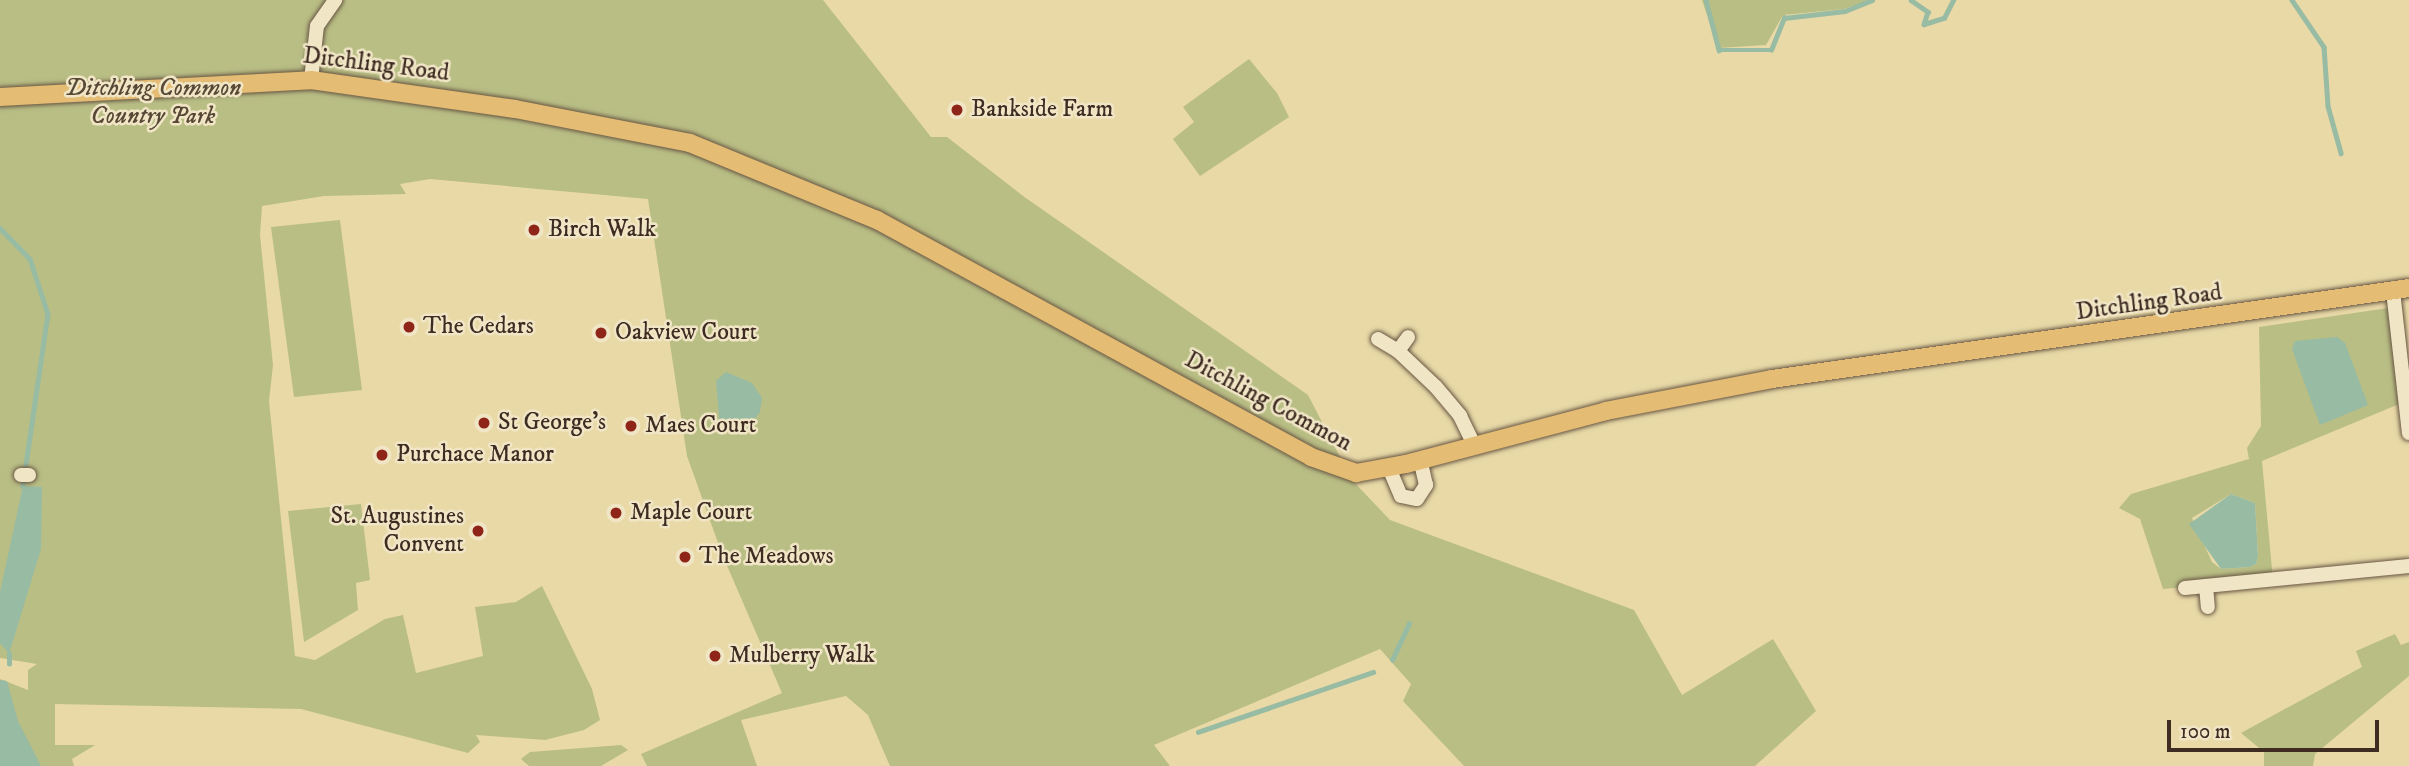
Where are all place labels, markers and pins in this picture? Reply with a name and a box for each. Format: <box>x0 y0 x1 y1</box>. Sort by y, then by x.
place label: Bankside Farm <box>971 96 1113 124</box>
marker: Bankside Farm <box>949 102 965 118</box>
place label: Birch Walk <box>548 216 656 244</box>
marker: Birch Walk <box>526 222 542 238</box>
place label: The Cedars <box>423 313 534 341</box>
marker: The Cedars <box>401 319 417 335</box>
place label: Oakview Court <box>615 319 757 347</box>
marker: Oakview Court <box>593 325 609 341</box>
place label: St George's <box>498 409 606 437</box>
place label: Maes Court <box>645 412 756 440</box>
marker: St George's <box>476 415 492 431</box>
marker: Maes Court <box>623 418 639 434</box>
place label: Purchace Manor <box>396 441 554 469</box>
marker: Purchace Manor <box>374 447 390 463</box>
place label: Maple Court <box>630 499 752 527</box>
place label: St. Augustines Convent <box>330 503 464 559</box>
marker: Maple Court <box>608 505 624 521</box>
marker: St. Augustines Convent <box>470 523 486 539</box>
place label: The Meadows <box>699 543 833 571</box>
marker: The Meadows <box>677 549 693 565</box>
place label: Mulberry Walk <box>729 642 875 670</box>
marker: Mulberry Walk <box>707 648 723 664</box>

